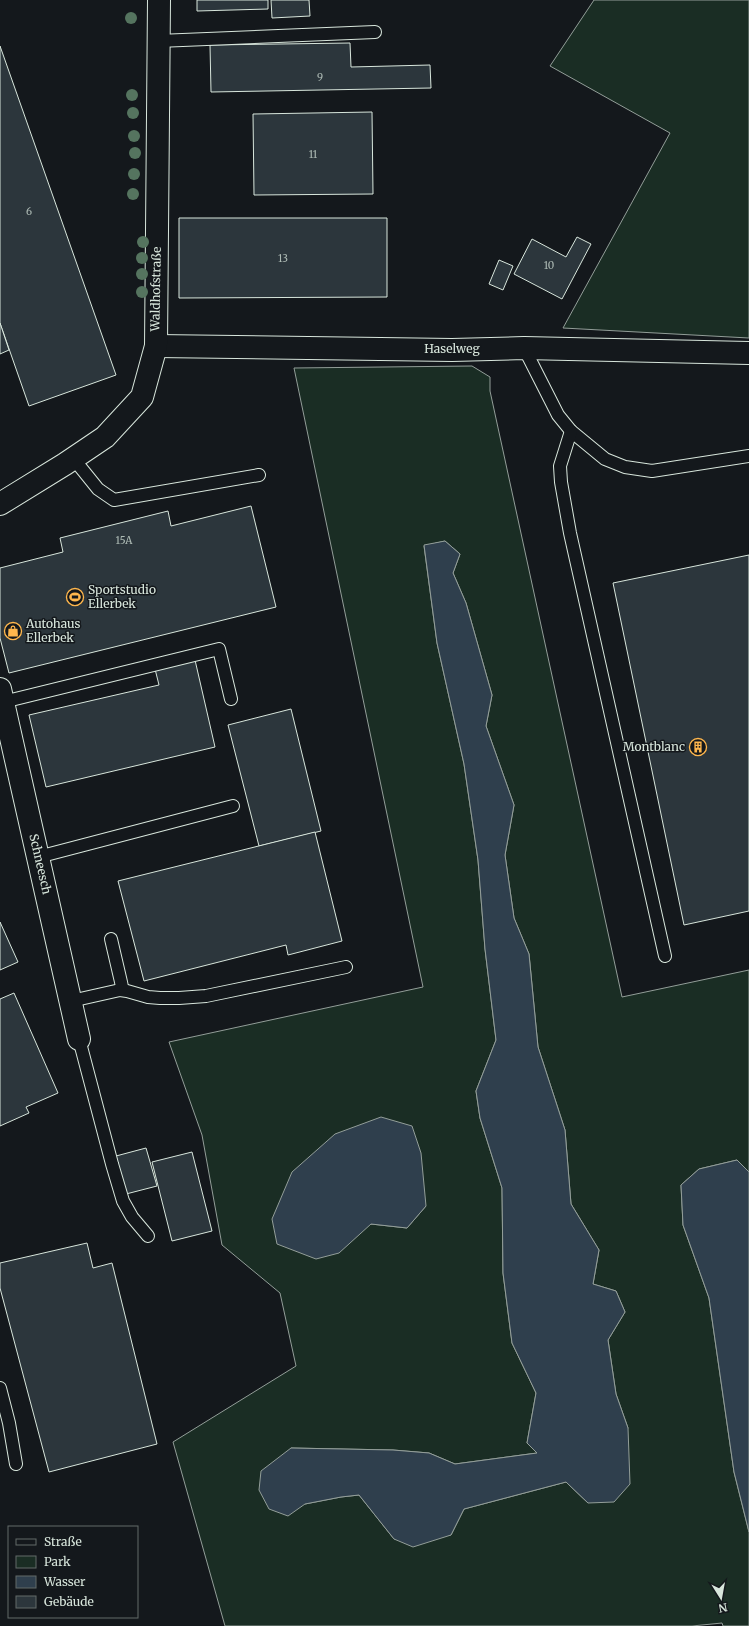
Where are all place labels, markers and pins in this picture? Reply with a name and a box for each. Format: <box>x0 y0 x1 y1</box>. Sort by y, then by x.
place label: Sportstudio Ellerbek <box>88 582 156 611</box>
sports icon: Sportstudio Ellerbek <box>65 587 85 607</box>
place label: Autohaus Ellerbek <box>25 616 81 645</box>
shop icon: Autohaus Ellerbek <box>3 621 23 641</box>
building icon: Montblanc <box>688 737 708 757</box>
place label: Montblanc <box>623 739 685 754</box>

